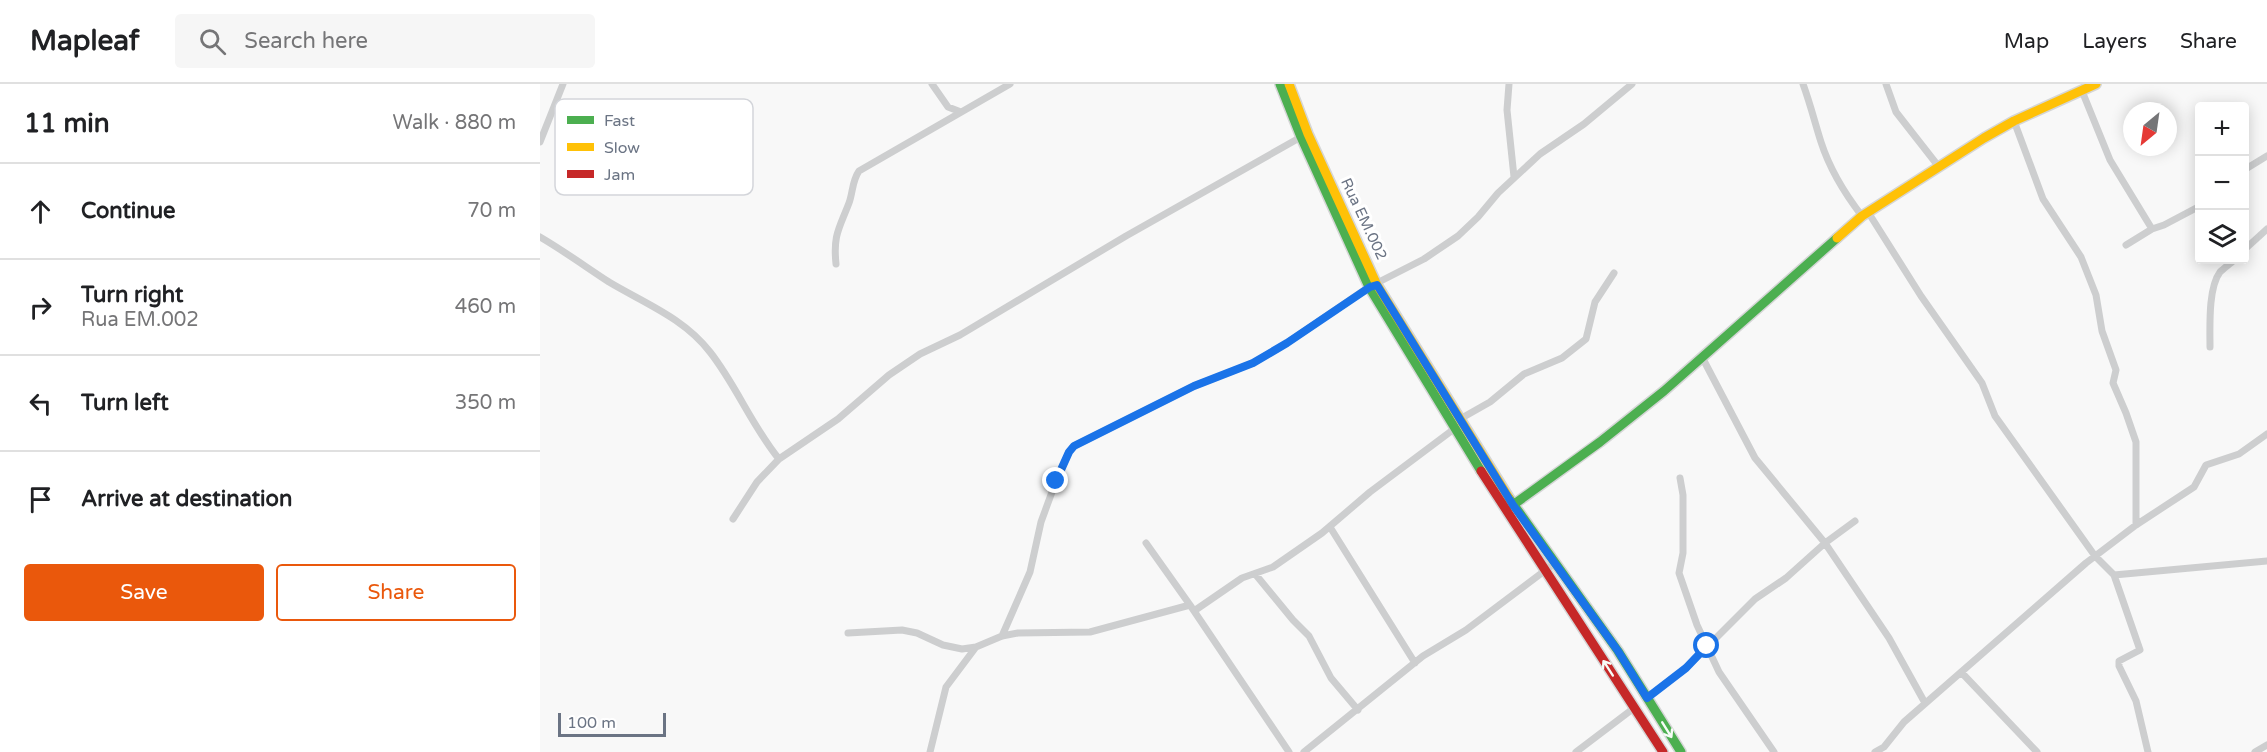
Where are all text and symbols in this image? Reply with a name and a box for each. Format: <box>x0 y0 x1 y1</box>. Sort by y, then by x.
search box <box>175 14 595 68</box>
text: Mapleaf <box>30 24 139 58</box>
icon: search <box>196 25 229 58</box>
text: Search here <box>244 28 368 54</box>
text: Map <box>2004 29 2049 54</box>
text: Layers <box>2082 29 2147 54</box>
text: Share <box>2180 29 2237 54</box>
legend <box>555 99 753 195</box>
north arrow <box>2123 102 2177 156</box>
map controls <box>2195 102 2249 264</box>
button: + <box>2195 102 2249 156</box>
text: 11 min <box>24 108 110 139</box>
text: Walk · 880 m <box>393 111 516 135</box>
text: Fast <box>604 111 635 131</box>
text: Slow <box>604 138 640 158</box>
button: − <box>2195 156 2249 210</box>
text: Jam <box>604 165 635 185</box>
street label: Rua EM.002 <box>1337 175 1391 263</box>
icon: ahead <box>24 195 57 228</box>
text: Continue <box>81 198 176 224</box>
text: 70 m <box>467 199 516 223</box>
button: layers <box>2195 210 2249 264</box>
text: Turn right <box>81 282 183 308</box>
icon: right <box>24 291 57 324</box>
text: 460 m <box>455 295 516 319</box>
text: Rua EM.002 <box>81 308 199 332</box>
icon: left <box>24 387 57 420</box>
text: Turn left <box>81 390 169 416</box>
text: 350 m <box>455 391 516 415</box>
route end <box>1042 467 1068 493</box>
icon: arrive <box>24 483 57 516</box>
text: Arrive at destination <box>81 486 292 512</box>
button: Save <box>24 564 264 621</box>
button: Share <box>276 564 516 621</box>
route start <box>1693 632 1719 658</box>
one-way arrow <box>1602 660 1614 677</box>
scale bar <box>558 710 666 738</box>
text: 100 m <box>567 713 616 733</box>
one-way arrow <box>1662 721 1674 738</box>

